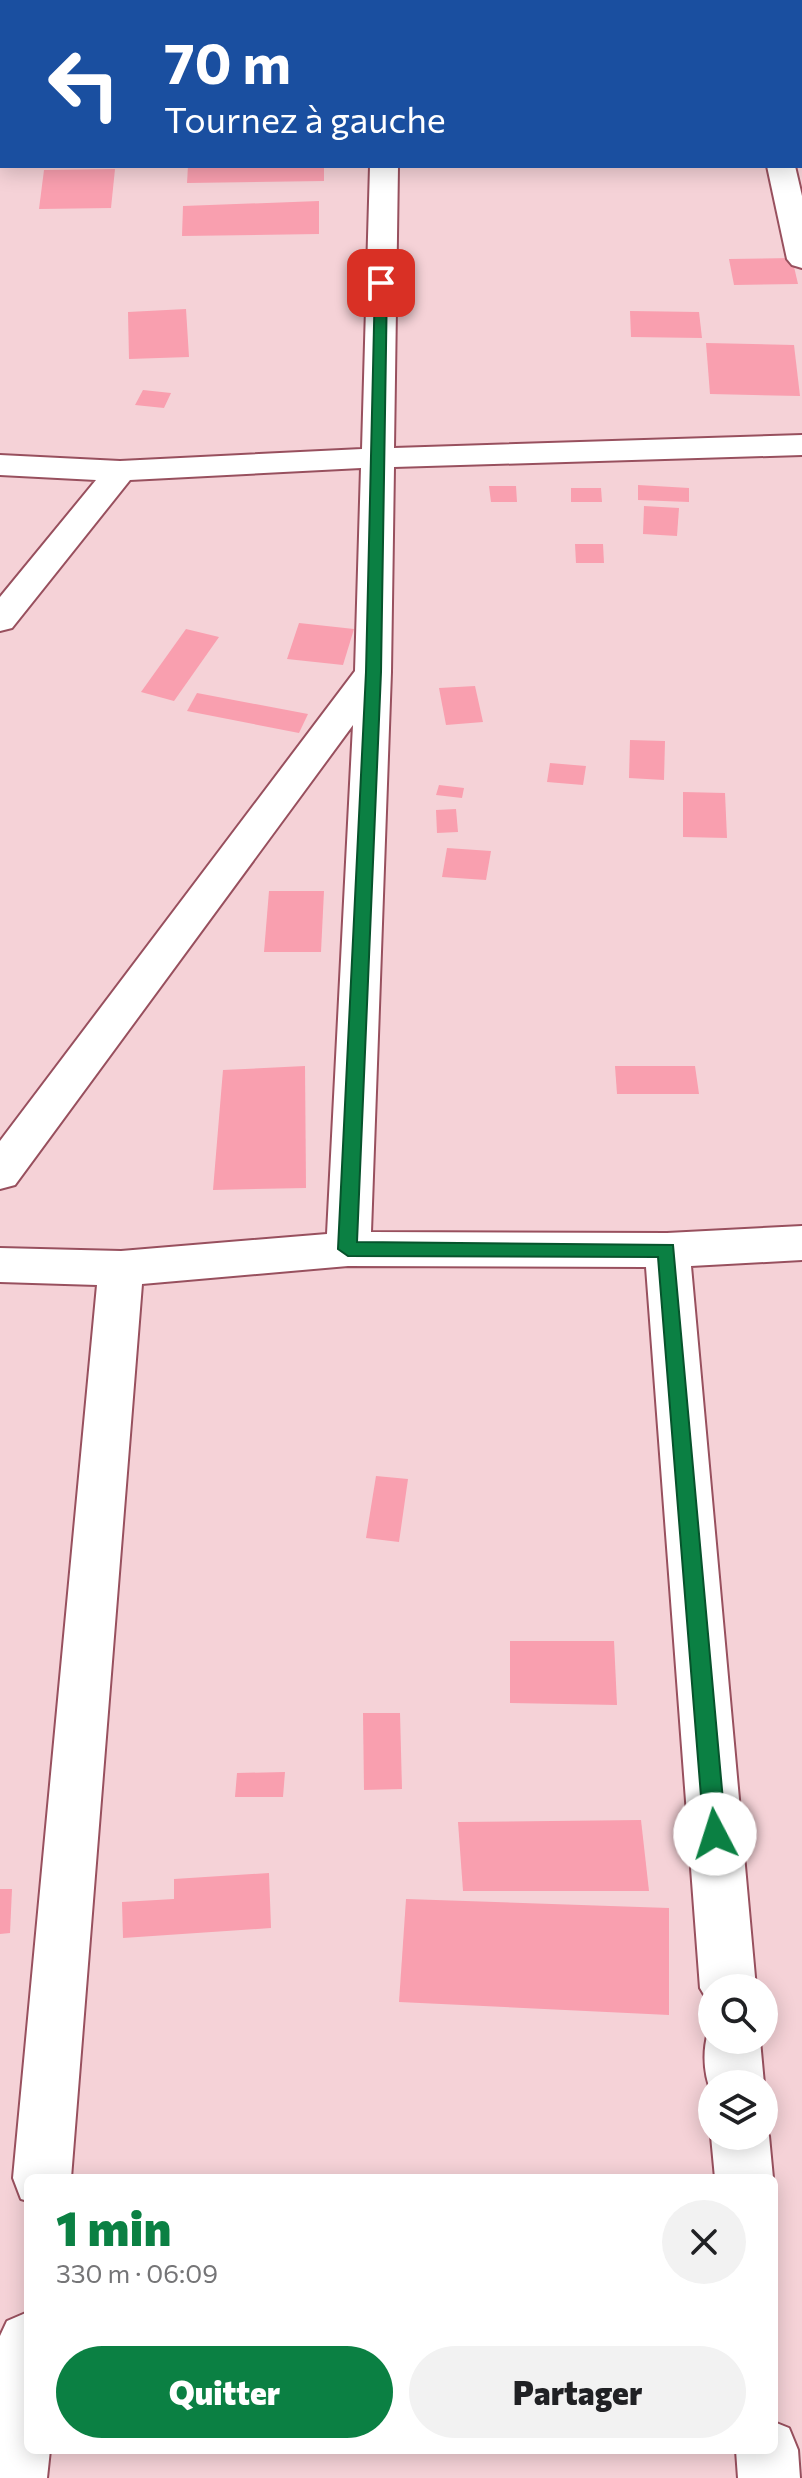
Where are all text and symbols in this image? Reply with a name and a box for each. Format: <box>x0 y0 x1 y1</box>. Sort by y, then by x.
text: 70 m <box>164 27 291 96</box>
icon: left <box>32 32 136 136</box>
text: Tournez à gauche <box>164 96 446 140</box>
pin <box>347 249 415 317</box>
icon: arrive <box>359 261 403 305</box>
position arrow <box>673 1792 757 1876</box>
map controls <box>698 1974 778 2150</box>
button: search <box>698 1974 778 2054</box>
button: layers <box>698 2070 778 2150</box>
text: 1 min <box>56 2197 171 2256</box>
button: close <box>662 2200 746 2284</box>
text: 330 m · 06:09 <box>56 2257 218 2288</box>
button: Quitter <box>56 2346 393 2438</box>
button: Partager <box>409 2346 746 2438</box>

